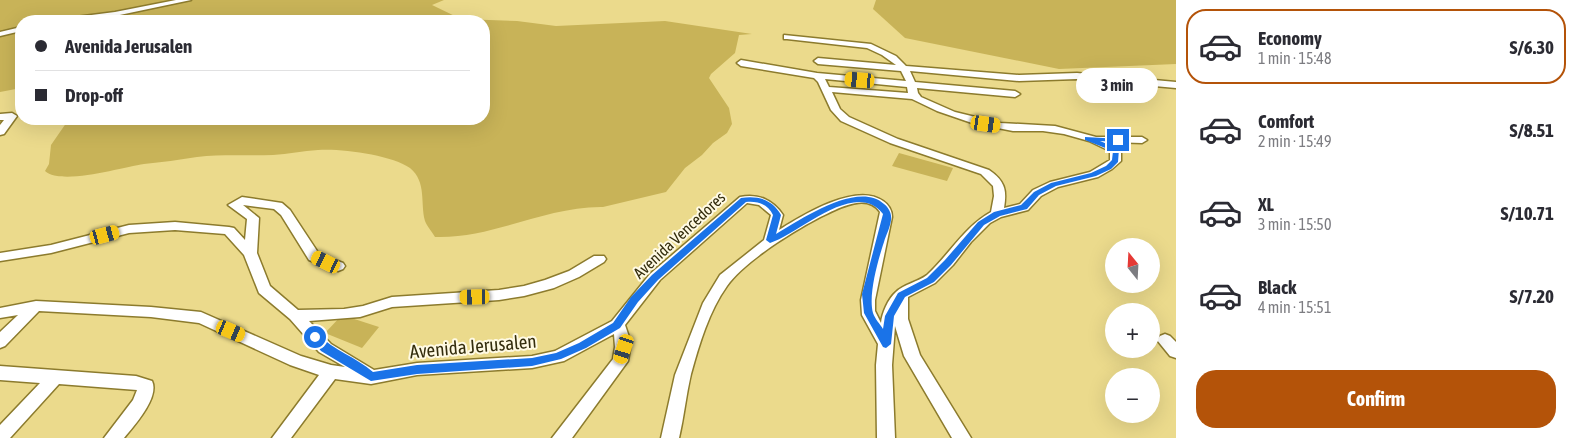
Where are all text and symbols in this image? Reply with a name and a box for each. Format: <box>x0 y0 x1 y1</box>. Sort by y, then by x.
icon: car <box>1198 24 1243 69</box>
text: Economy <box>1258 27 1322 49</box>
text: Avenida Jerusalen <box>65 35 192 57</box>
text: S/6.30 <box>1509 36 1554 58</box>
text: 1 min · 15:48 <box>1258 49 1331 67</box>
callout: 3 min <box>1077 68 1159 102</box>
car <box>844 71 875 89</box>
text: 3 min <box>1101 76 1133 94</box>
text: Drop-off <box>65 84 123 106</box>
icon: car <box>1198 107 1243 152</box>
text: Comfort <box>1258 110 1314 132</box>
car <box>970 114 1001 134</box>
text: S/8.51 <box>1509 119 1554 141</box>
route end <box>1107 129 1129 151</box>
text: 2 min · 15:49 <box>1258 132 1331 150</box>
street label: Avenida Vencedores <box>630 188 729 282</box>
icon: car <box>1198 190 1243 235</box>
text: XL <box>1258 193 1274 215</box>
text: S/10.71 <box>1500 202 1554 224</box>
text: 3 min · 15:50 <box>1258 215 1331 233</box>
car <box>88 224 121 246</box>
north arrow <box>1105 238 1160 292</box>
map controls <box>1105 238 1160 423</box>
car <box>309 249 342 275</box>
icon: car <box>1198 273 1243 318</box>
text: Black <box>1258 276 1296 298</box>
text: S/7.20 <box>1509 285 1554 307</box>
car <box>459 289 490 305</box>
text: 4 min · 15:51 <box>1258 298 1331 316</box>
button: + <box>1105 303 1160 358</box>
car <box>214 318 247 344</box>
route start <box>304 326 326 348</box>
street label: Avenida Jerusalen <box>409 329 537 363</box>
car <box>612 332 635 366</box>
button: − <box>1105 368 1160 423</box>
button: Confirm <box>1196 370 1556 428</box>

